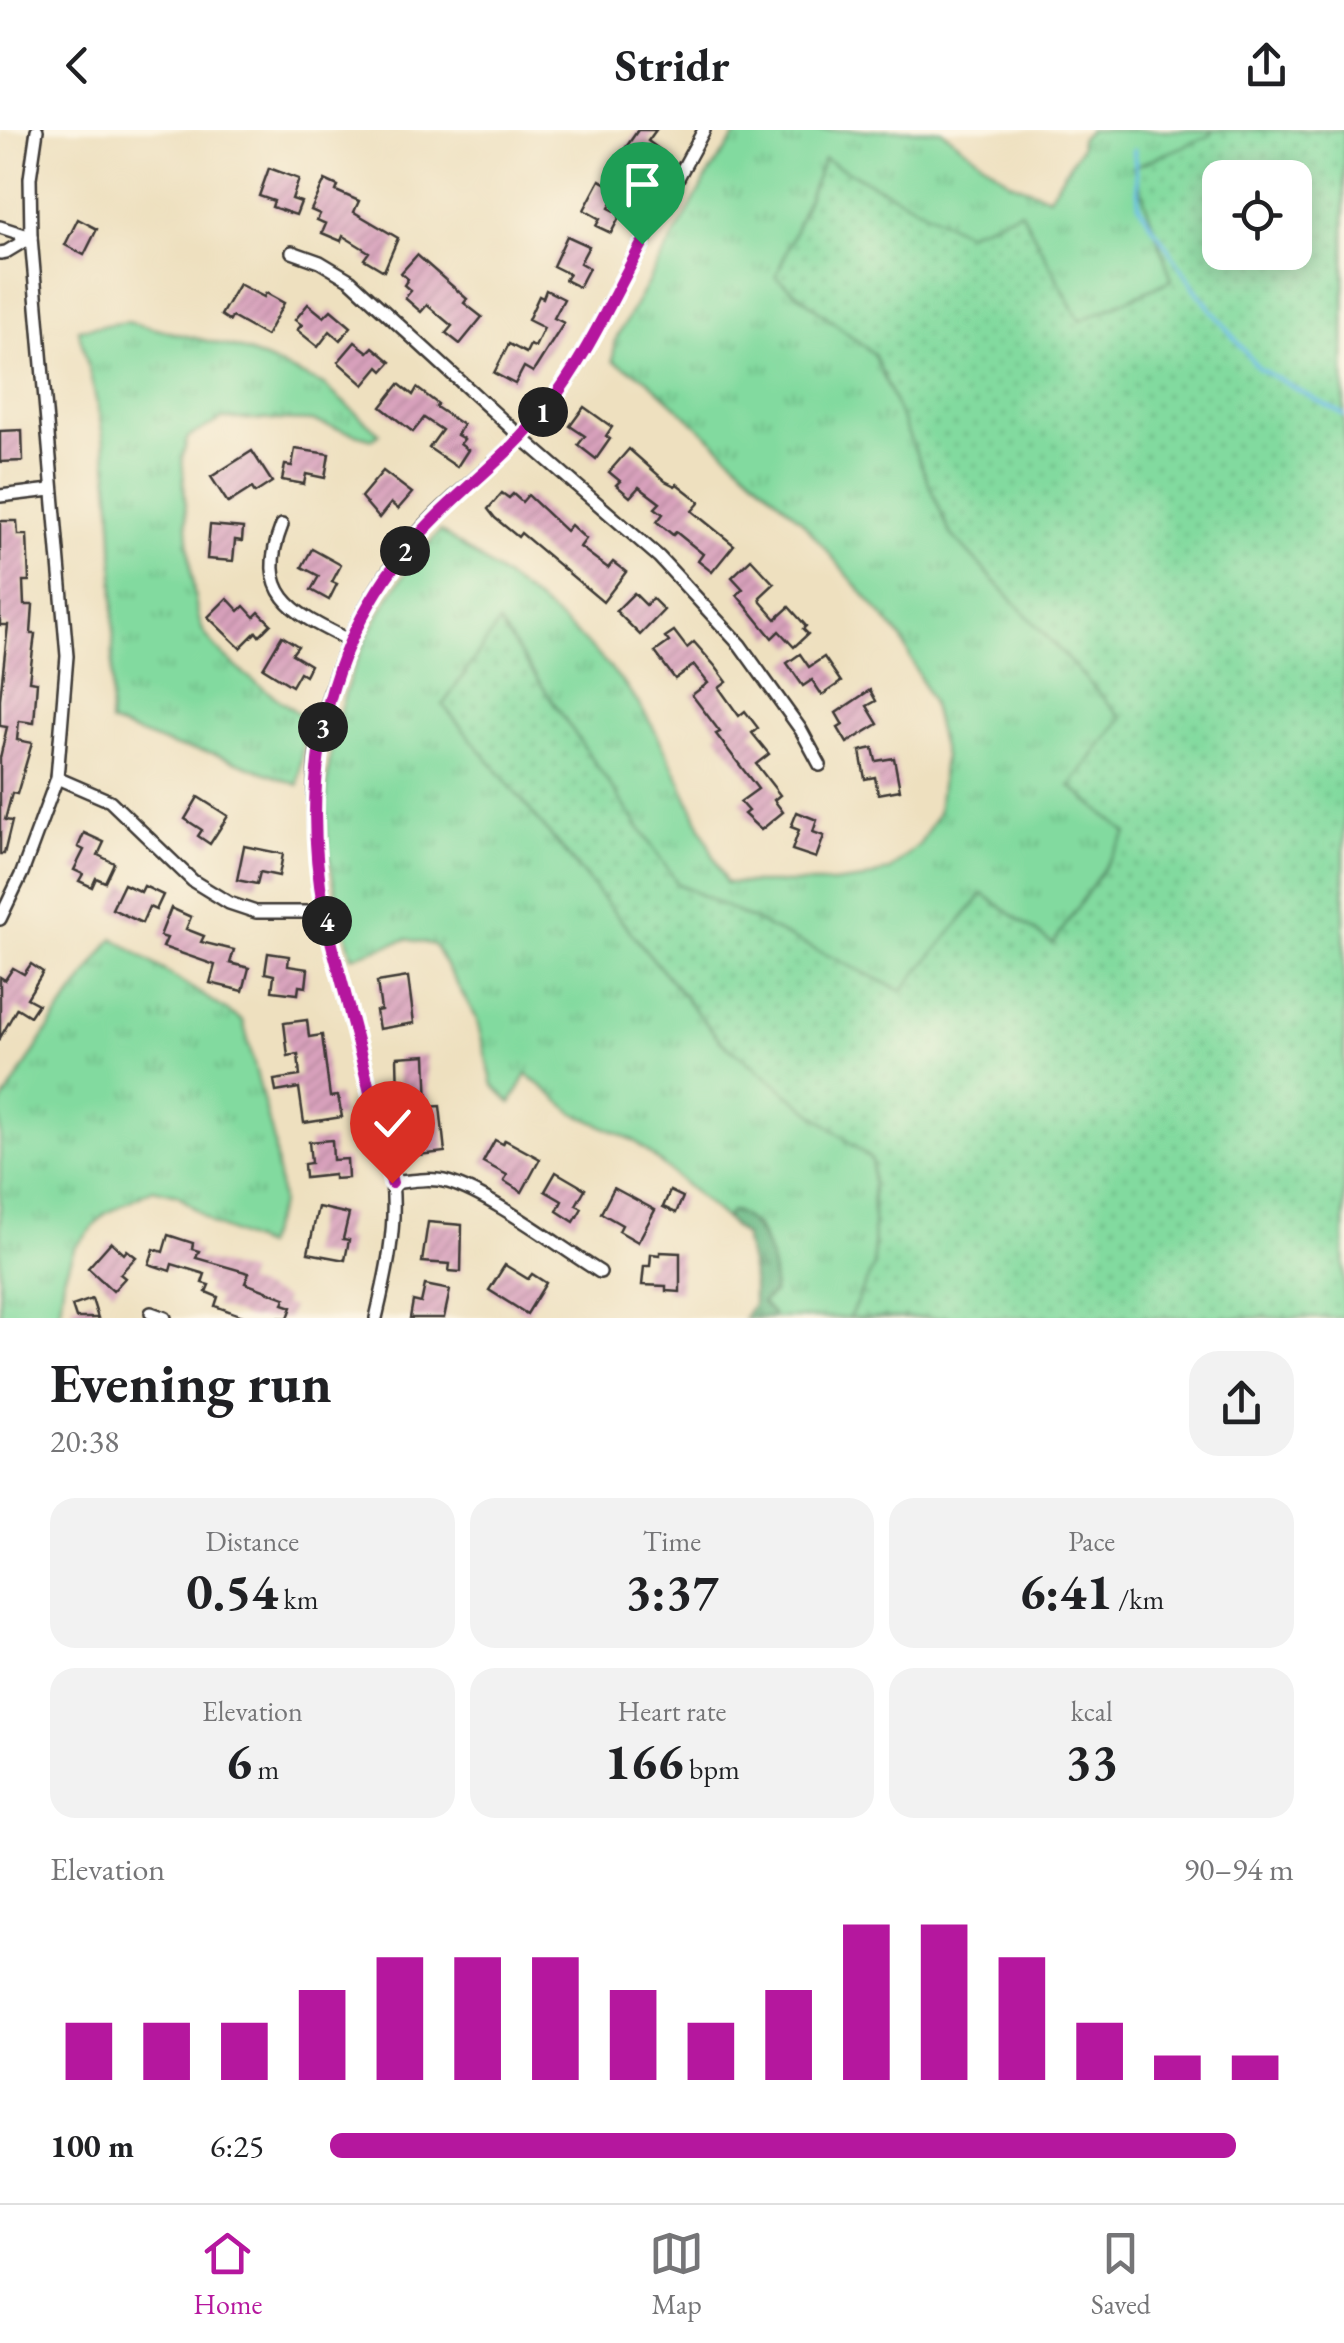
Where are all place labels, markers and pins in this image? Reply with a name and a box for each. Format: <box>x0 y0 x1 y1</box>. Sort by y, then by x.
pin <box>600 142 685 245</box>
pin: 1 <box>518 387 568 437</box>
pin: 2 <box>380 526 430 576</box>
pin: 3 <box>298 702 348 752</box>
pin: 4 <box>302 896 352 946</box>
pin <box>350 1081 435 1184</box>

